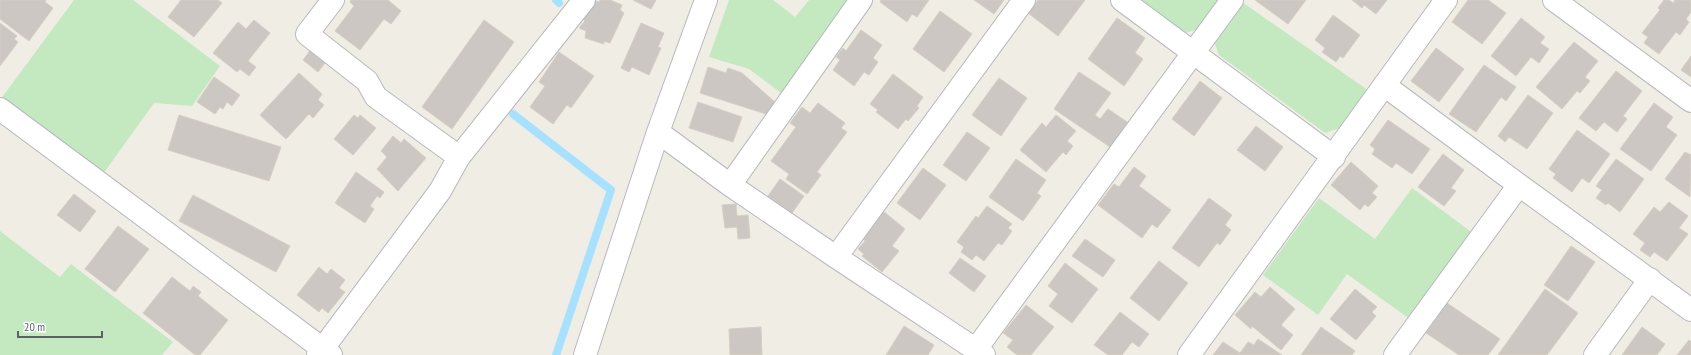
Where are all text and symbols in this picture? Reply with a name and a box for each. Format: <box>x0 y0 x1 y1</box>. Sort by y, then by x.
scale bar <box>18 313 102 339</box>
text: 20 m <box>24 319 45 334</box>

